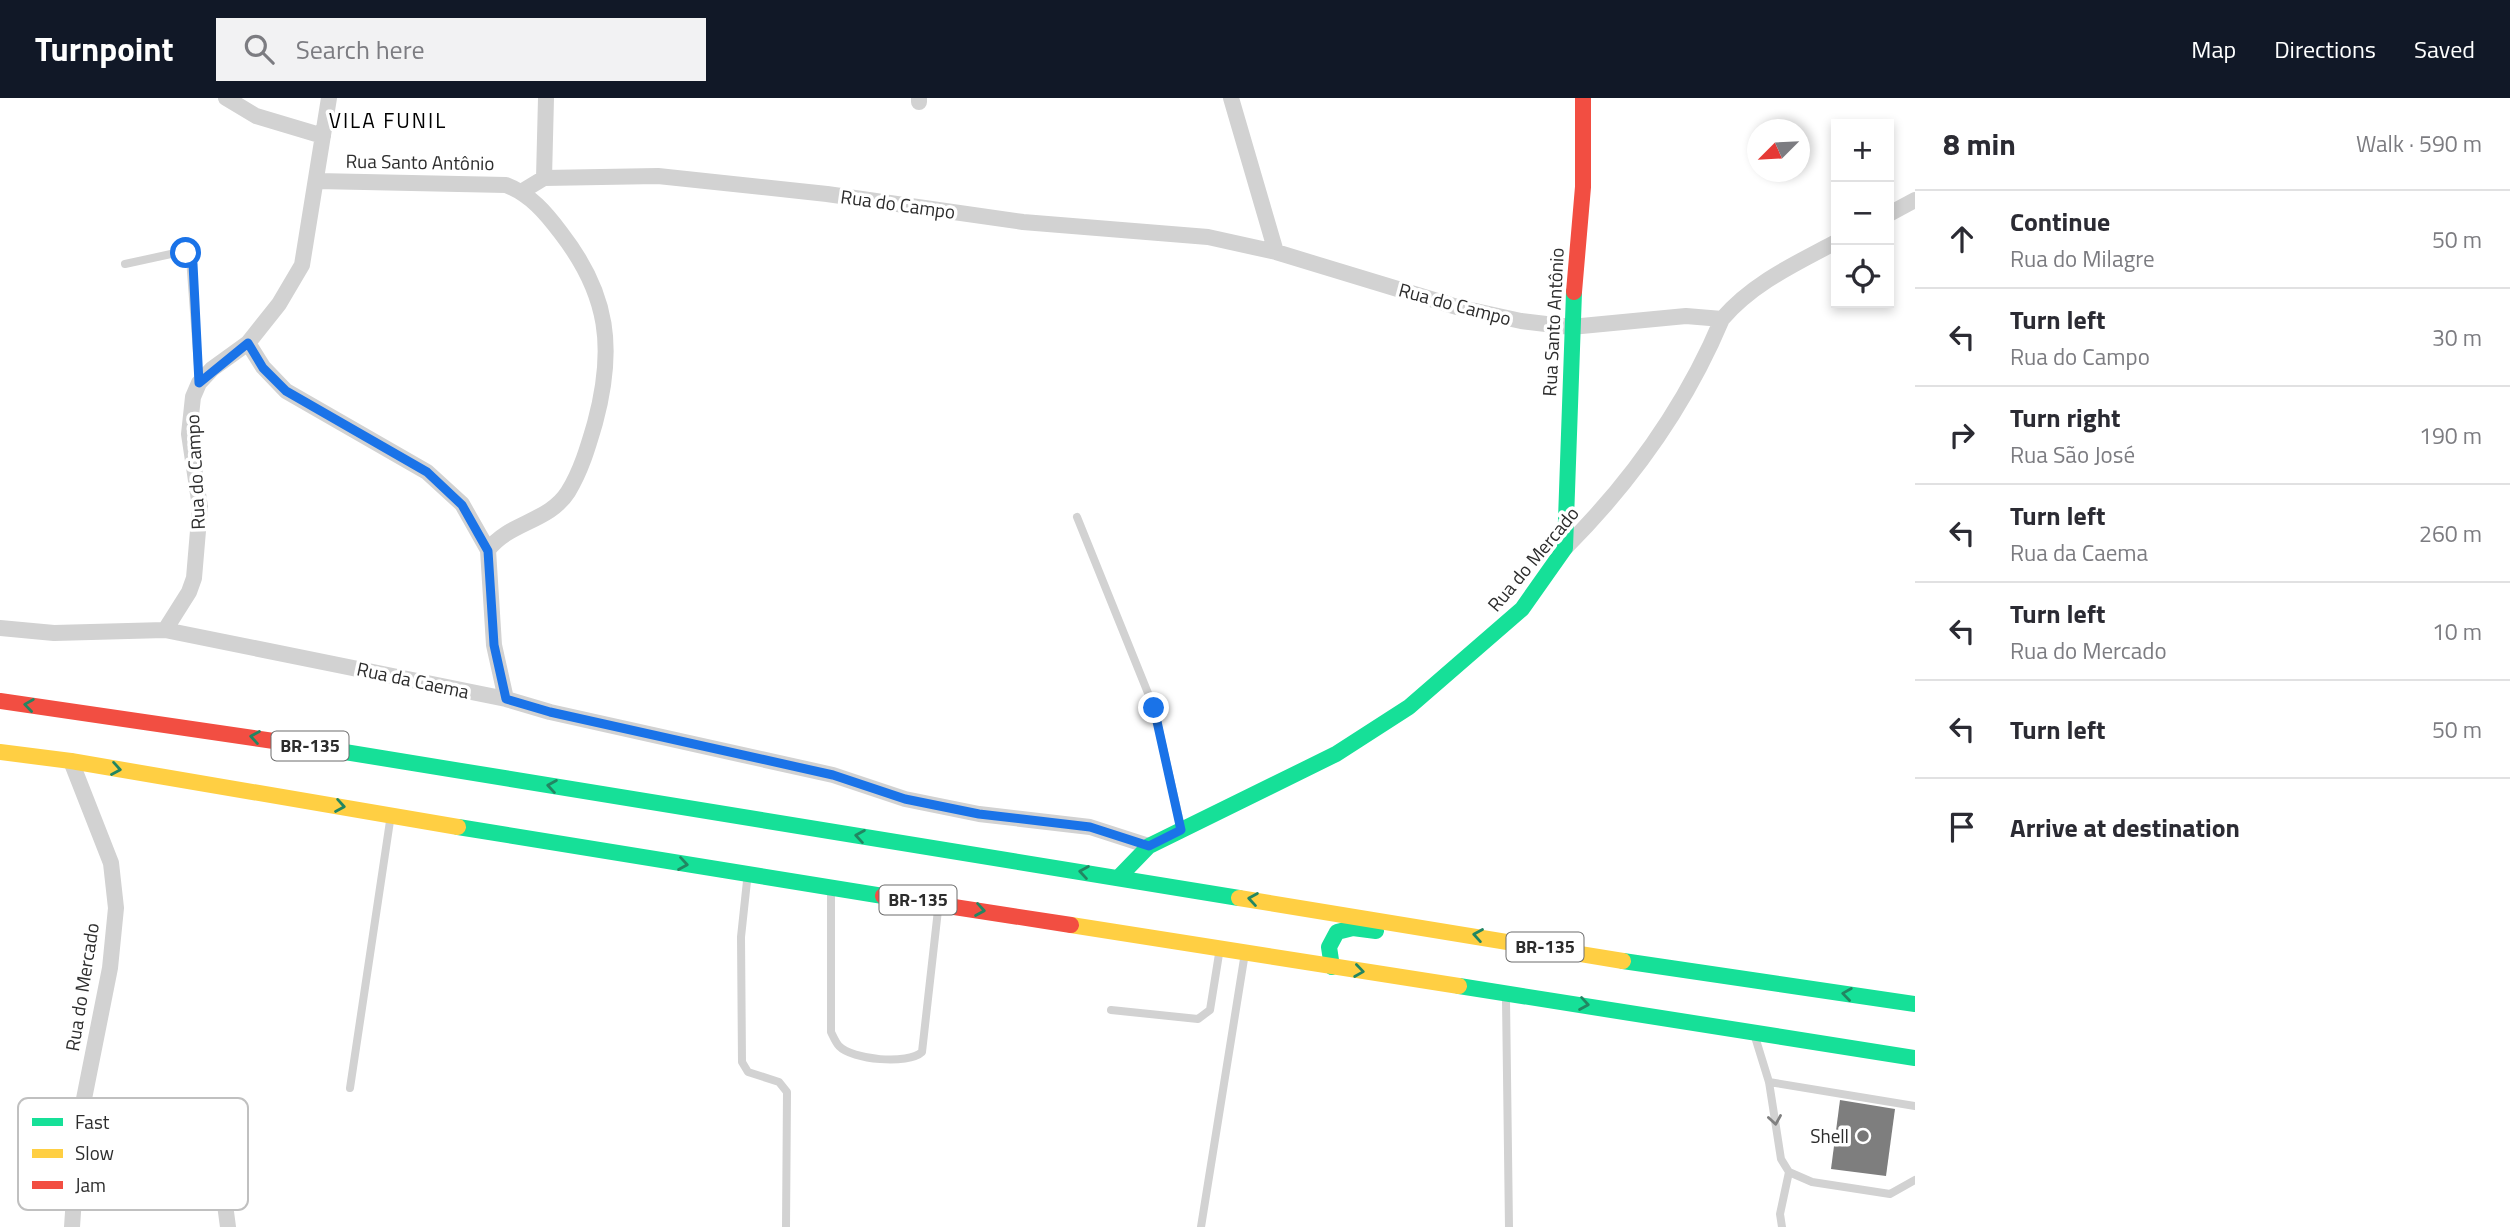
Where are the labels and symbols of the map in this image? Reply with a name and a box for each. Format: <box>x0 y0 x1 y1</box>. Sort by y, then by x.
district label: VILA FUNIL <box>329 104 447 136</box>
north arrow <box>1747 119 1810 182</box>
street label: Rua Santo Antônio <box>345 146 495 177</box>
street label: Rua do Campo <box>839 181 957 226</box>
route start <box>170 237 201 268</box>
street label: Rua Santo Antônio <box>1534 247 1571 397</box>
street label: Rua do Campo <box>1396 275 1515 332</box>
street label: Rua do Campo <box>177 414 212 530</box>
street label: Rua do Mercado <box>1480 500 1585 618</box>
street label: Rua da Caema <box>354 653 472 706</box>
route end <box>1138 692 1169 723</box>
one-way arrow <box>24 698 35 713</box>
one-way arrow <box>249 730 261 745</box>
road number: BR-135 <box>272 732 348 760</box>
one-way arrow <box>110 761 122 776</box>
one-way arrow <box>546 779 558 794</box>
one-way arrow <box>335 798 346 813</box>
one-way arrow <box>854 829 866 844</box>
one-way arrow <box>677 856 689 871</box>
one-way arrow <box>1078 865 1090 880</box>
road number: BR-135 <box>880 886 956 914</box>
one-way arrow <box>1247 892 1259 907</box>
one-way arrow <box>975 902 986 917</box>
street label: Rua do Mercado <box>57 921 106 1053</box>
one-way arrow <box>1472 929 1484 944</box>
road number: BR-135 <box>1506 932 1584 962</box>
one-way arrow <box>1353 963 1365 978</box>
one-way arrow <box>1842 987 1853 1002</box>
one-way arrow <box>1578 996 1590 1011</box>
legend <box>18 1098 248 1210</box>
text: Fast <box>75 1107 110 1136</box>
one-way arrow <box>1767 1114 1782 1126</box>
place label: Shell <box>1810 1121 1849 1150</box>
marker: Shell <box>1855 1128 1871 1144</box>
text: Slow <box>75 1138 114 1167</box>
text: Jam <box>75 1170 106 1199</box>

